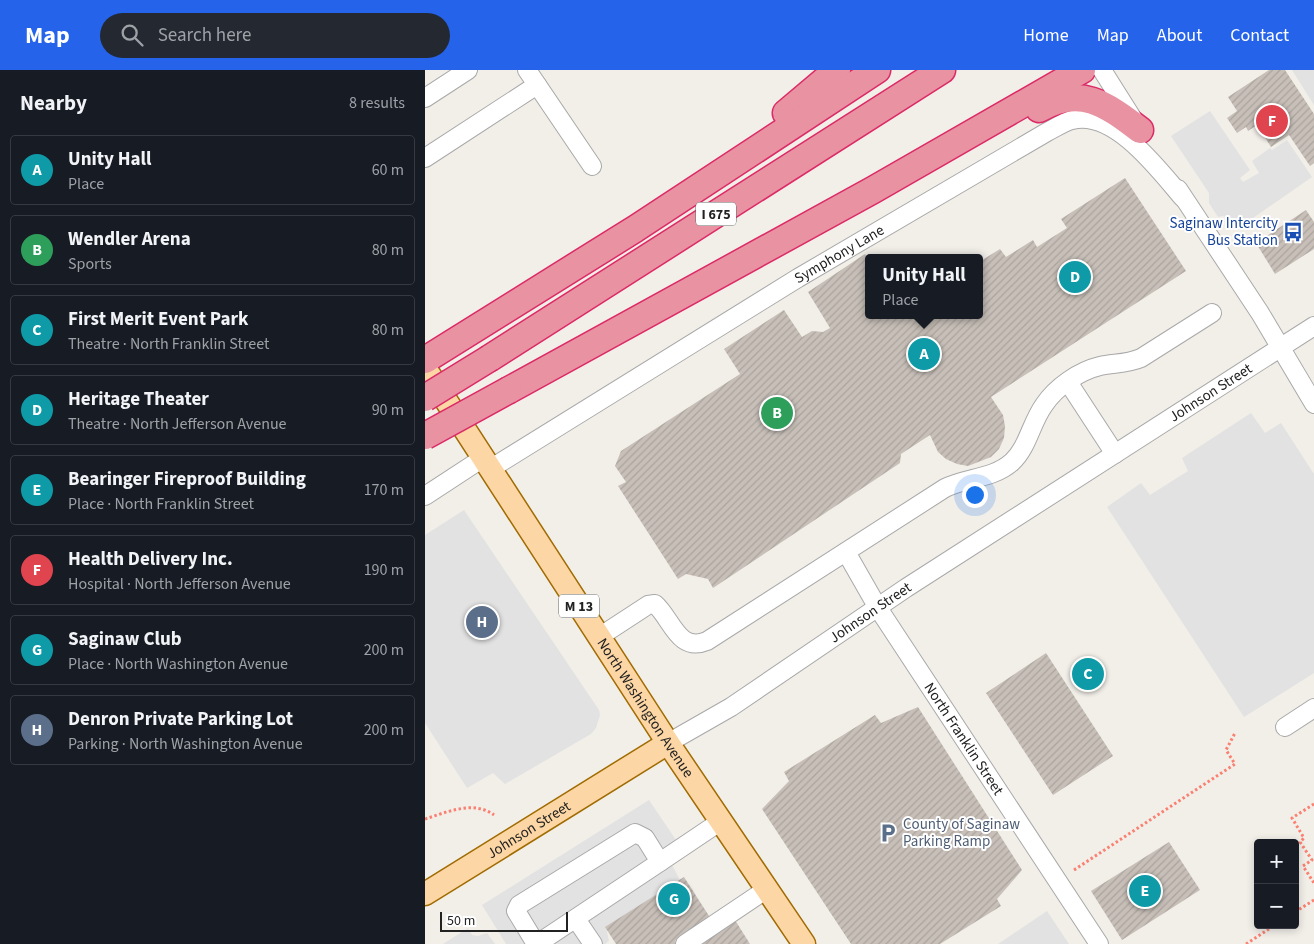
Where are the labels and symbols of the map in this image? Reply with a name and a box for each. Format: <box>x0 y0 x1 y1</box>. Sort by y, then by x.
pin: F <box>1256 102 1288 140</box>
road number: I 675 <box>696 202 736 226</box>
place label: Saginaw Intercity Bus Station <box>1170 213 1278 251</box>
street label: Symphony Lane <box>790 220 888 289</box>
bus stop icon: Saginaw Intercity Bus Station <box>1282 221 1304 243</box>
pin: D <box>1059 258 1091 296</box>
pin: A <box>908 335 940 373</box>
street label: Johnson Street <box>1165 358 1256 427</box>
pin: B <box>761 394 793 432</box>
your location <box>962 482 988 508</box>
street label: Johnson Street <box>825 577 916 648</box>
road number: M 13 <box>559 594 599 618</box>
pin: H <box>466 603 498 641</box>
street label: North Washington Avenue <box>592 634 698 782</box>
pin: C <box>1072 655 1104 693</box>
street label: North Franklin Street <box>919 679 1008 799</box>
street label: Johnson Street <box>483 796 575 864</box>
place label: County of Saginaw Parking Ramp <box>903 814 1020 852</box>
parking icon: County of Saginaw Parking Ramp <box>877 822 899 844</box>
pin: E <box>1129 872 1161 910</box>
pin: G <box>658 880 690 918</box>
scale bar <box>440 909 567 932</box>

